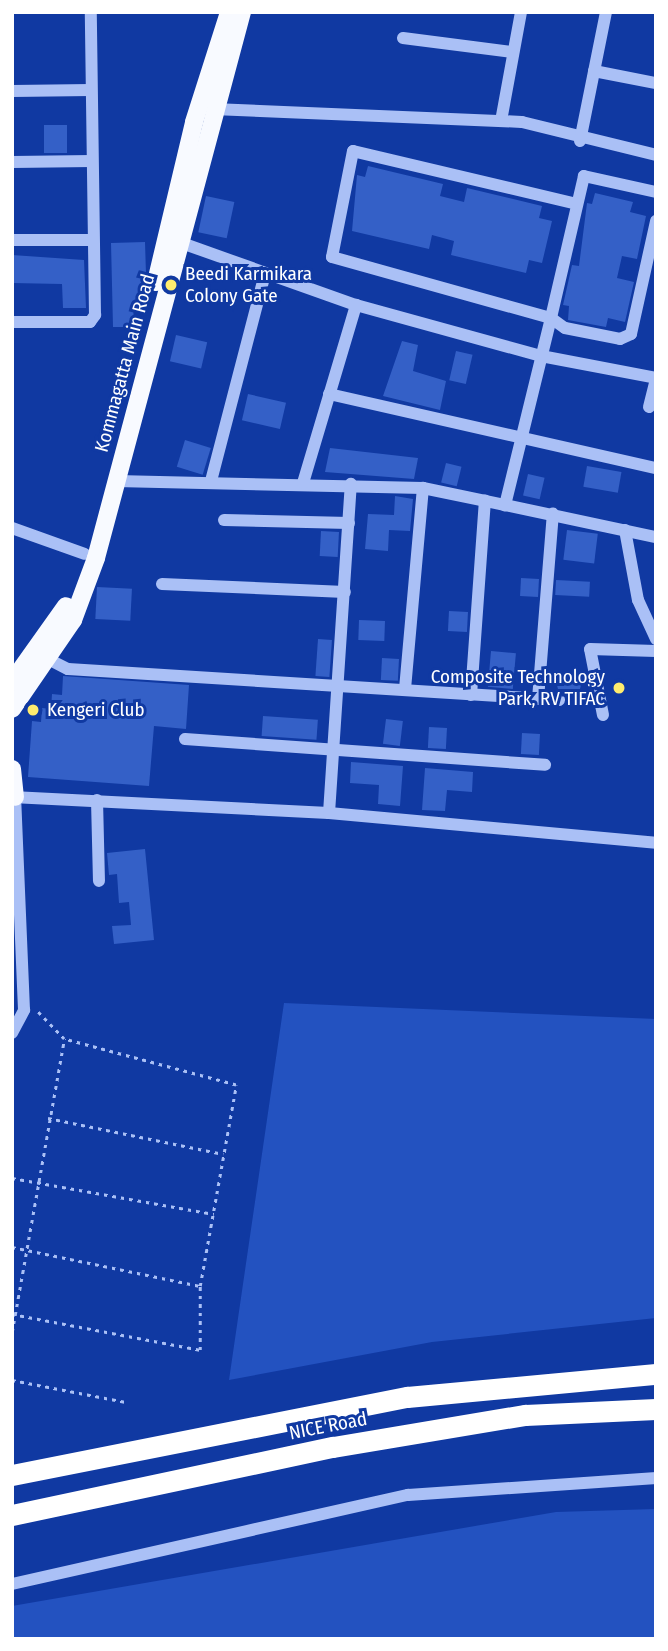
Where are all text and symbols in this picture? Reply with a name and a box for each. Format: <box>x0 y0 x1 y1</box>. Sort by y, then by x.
place label: Beedi Karmikara Colony Gate <box>185 263 312 307</box>
street label: Kommagatta Main Road <box>90 271 160 455</box>
marker: Beedi Karmikara Colony Gate <box>163 277 179 293</box>
place label: Composite Technology Park, RV TIFAC <box>431 666 605 710</box>
marker: Composite Technology Park, RV TIFAC <box>611 680 627 696</box>
place label: Kengeri Club <box>47 699 145 721</box>
marker: Kengeri Club <box>25 702 41 718</box>
street label: NICE Road <box>287 1407 369 1445</box>

